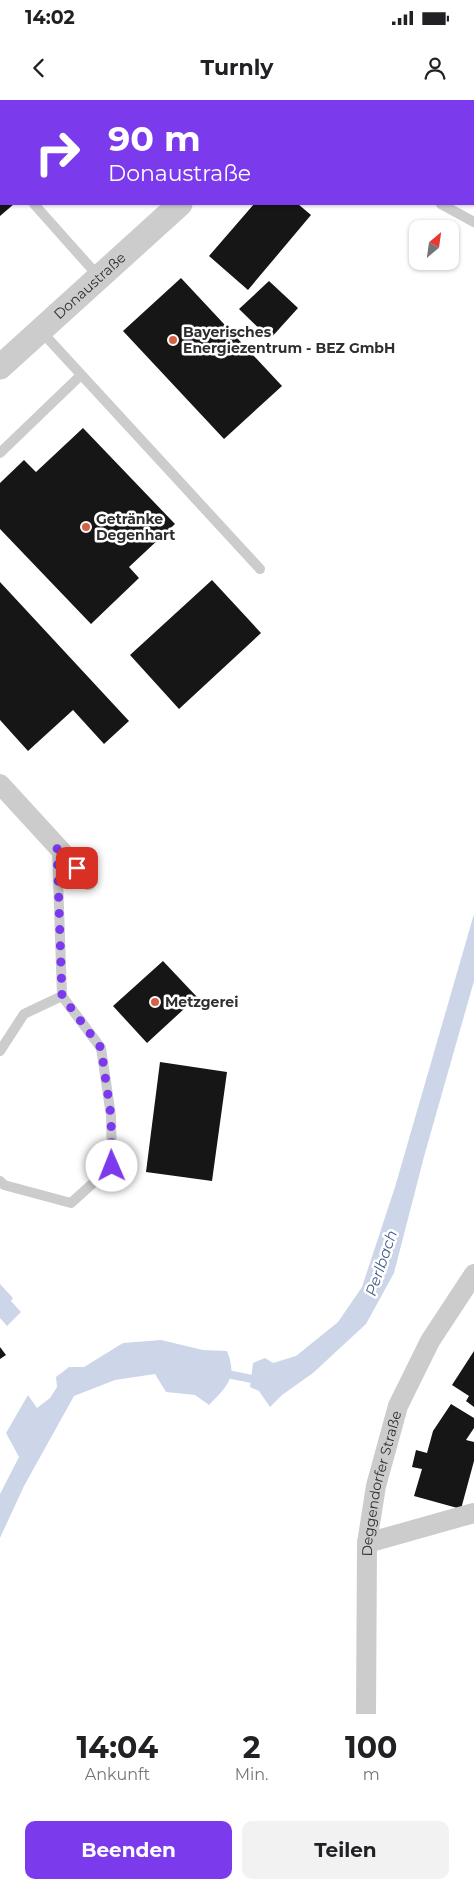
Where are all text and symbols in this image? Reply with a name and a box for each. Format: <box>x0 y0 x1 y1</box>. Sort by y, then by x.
text: 14:02 <box>25 6 75 29</box>
icon: back <box>25 54 53 82</box>
text: Turnly <box>201 54 273 81</box>
icon: person <box>421 54 449 82</box>
text: 90 m <box>108 117 201 160</box>
icon: right <box>25 120 90 185</box>
text: Donaustraße <box>108 160 251 187</box>
north arrow <box>409 220 459 270</box>
map controls <box>409 220 459 270</box>
street label: Donaustraße <box>50 249 130 323</box>
place label: Bayerisches Energiezentrum - BEZ GmbH <box>183 323 395 357</box>
marker: Bayerisches Energiezentrum - BEZ GmbH <box>167 334 179 346</box>
place label: Getränke Degenhart <box>96 510 175 544</box>
marker: Getränke Degenhart <box>80 521 92 533</box>
pin <box>56 847 98 889</box>
icon: arrive <box>63 854 91 882</box>
place label: Metzgerei <box>165 993 238 1011</box>
marker: Metzgerei <box>149 996 161 1008</box>
position arrow <box>85 1139 137 1191</box>
water label: Perlbach <box>361 1228 401 1298</box>
street label: Deggendorfer Straße <box>358 1409 405 1557</box>
text: 14:04 <box>77 1729 158 1766</box>
text: 2 <box>243 1729 260 1766</box>
text: 100 <box>345 1729 397 1766</box>
text: Ankunft <box>85 1765 150 1784</box>
text: Min. <box>235 1765 268 1784</box>
text: m <box>363 1765 380 1784</box>
button: Beenden <box>25 1821 232 1879</box>
button: Teilen <box>242 1821 449 1879</box>

